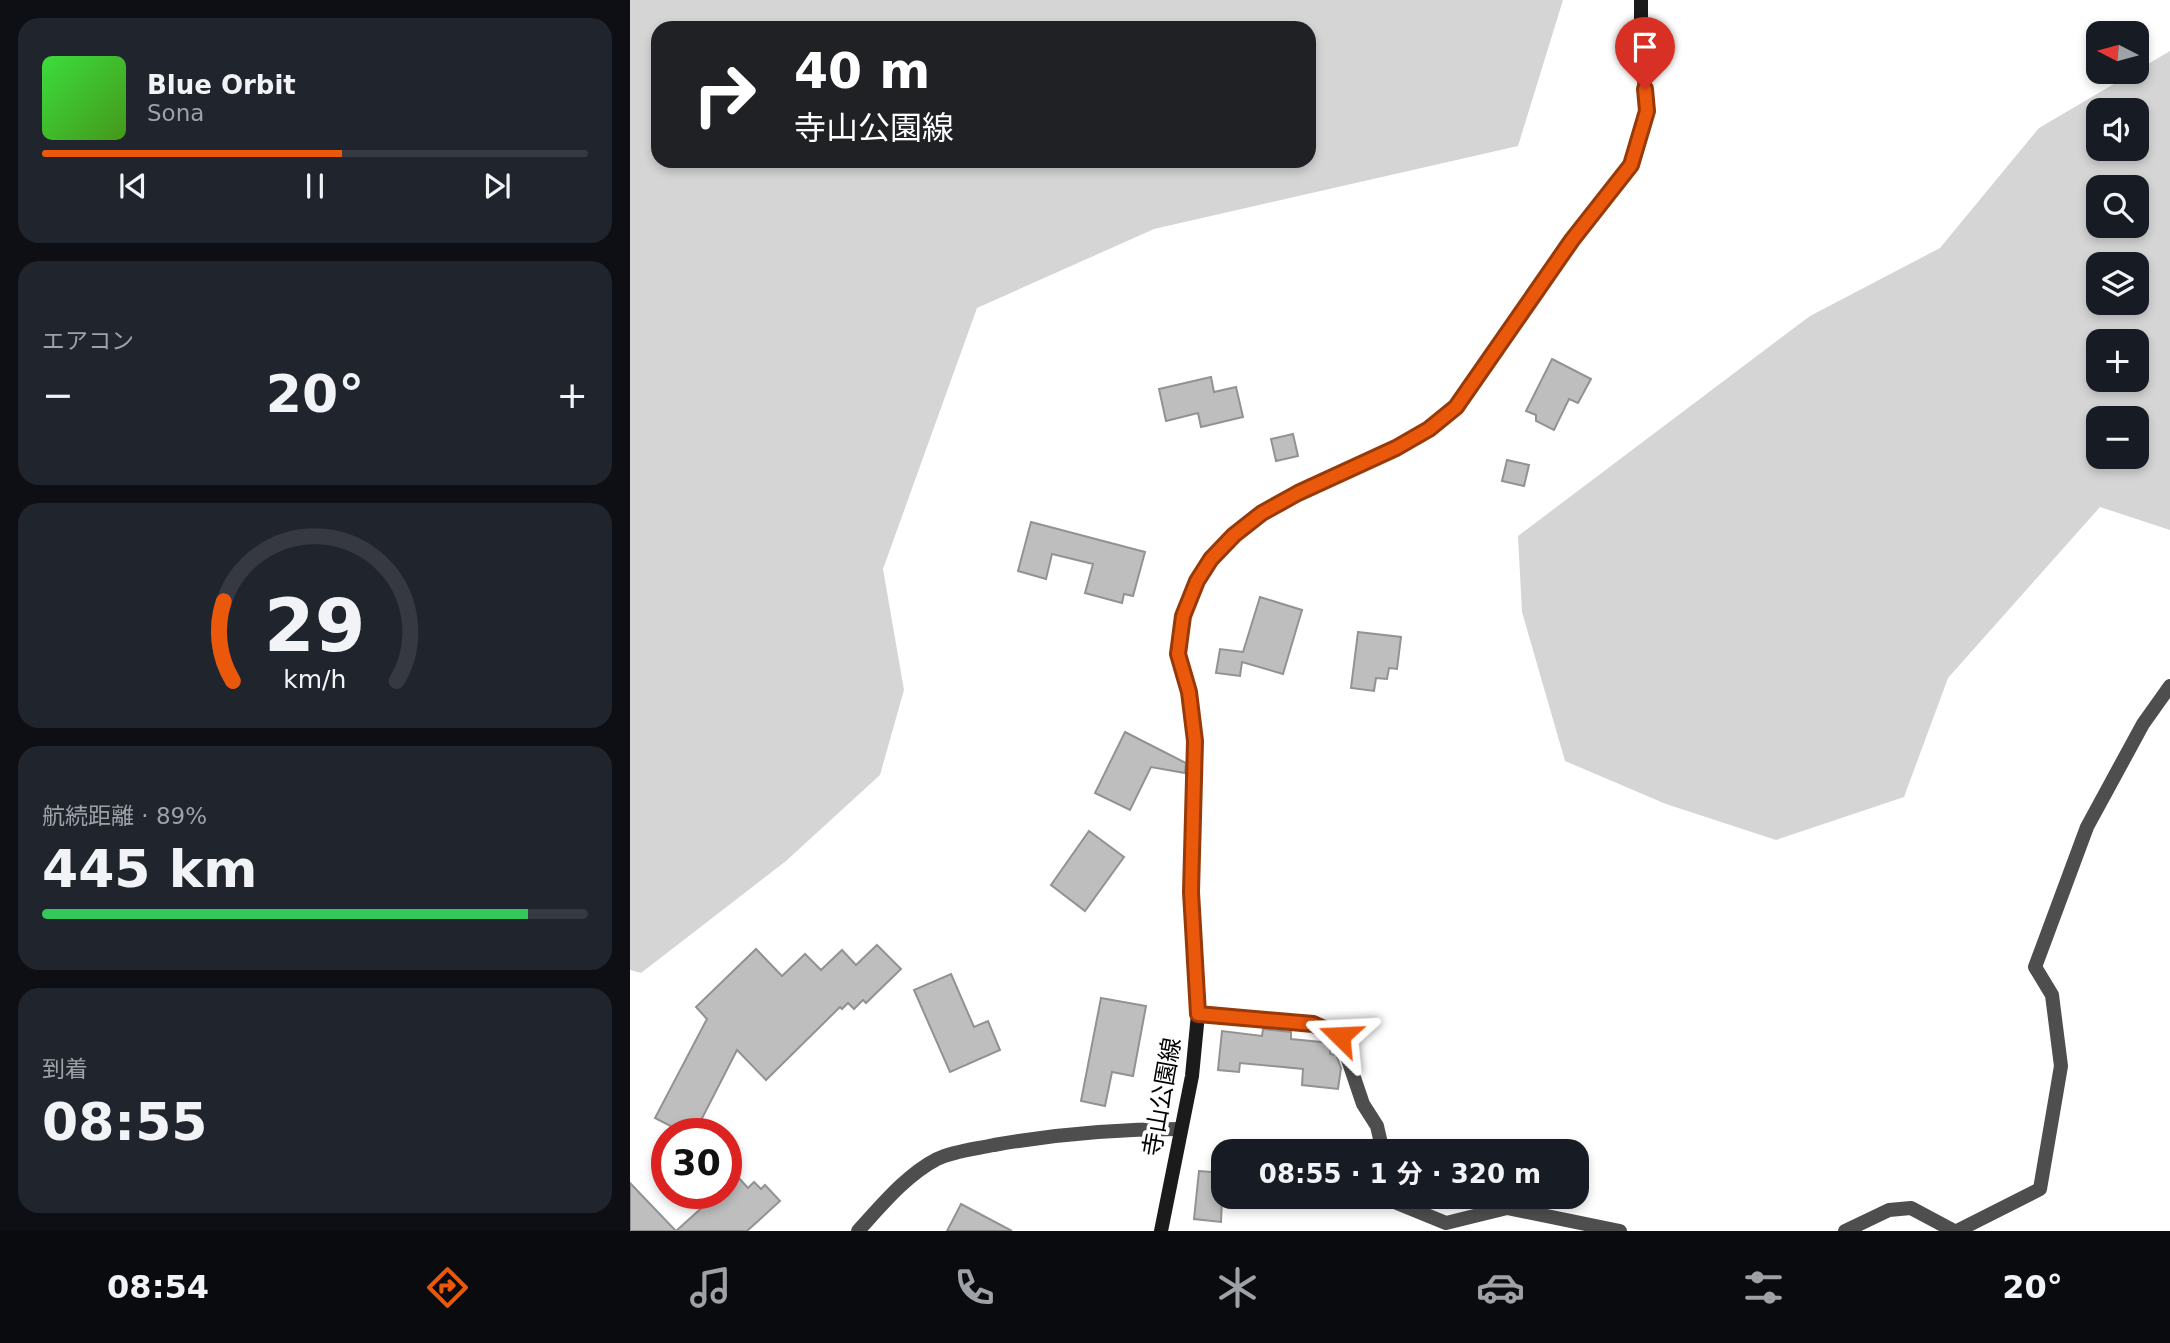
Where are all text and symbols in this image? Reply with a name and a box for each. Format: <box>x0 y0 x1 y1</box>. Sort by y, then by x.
pin <box>1615 17 1675 89</box>
north arrow <box>2086 21 2149 84</box>
map controls <box>2086 21 2149 469</box>
icon: arrive <box>1626 28 1664 66</box>
text: 40 m <box>794 43 930 100</box>
icon: right <box>679 49 770 140</box>
text: Blue Orbit <box>147 70 296 100</box>
button: sound <box>2086 98 2149 161</box>
text: Sona <box>147 100 204 126</box>
text: 寺山公園線 <box>794 109 954 147</box>
icon: previous <box>114 167 152 205</box>
icon: pause <box>296 167 334 205</box>
icon: next <box>478 167 516 205</box>
button: search <box>2086 175 2149 238</box>
button: layers <box>2086 252 2149 315</box>
text: エアコン <box>42 328 134 354</box>
button: + <box>2086 329 2149 392</box>
text: 20° <box>266 364 364 424</box>
text: − <box>42 373 74 417</box>
text: + <box>556 373 588 417</box>
button: − <box>2086 406 2149 469</box>
text: 29 <box>264 584 366 669</box>
text: km/h <box>283 665 347 694</box>
text: 航続距離 · 89% <box>42 803 207 829</box>
text: 445 km <box>42 839 257 899</box>
position arrow <box>1303 999 1377 1073</box>
street label: 寺山公園線 <box>1138 1035 1186 1159</box>
text: 到着 <box>42 1056 88 1082</box>
text: 08:55 <box>42 1092 208 1152</box>
speed limit sign: 30 <box>651 1118 742 1209</box>
text: 08:55 · 1 分 · 320 m <box>1259 1159 1541 1189</box>
icon: directions <box>423 1263 472 1312</box>
icon: music <box>686 1263 735 1312</box>
icon: phone <box>950 1263 999 1312</box>
icon: climate <box>1213 1263 1262 1312</box>
icon: car <box>1476 1263 1525 1312</box>
icon: filters <box>1739 1263 1788 1312</box>
text: 08:54 <box>107 1268 209 1306</box>
text: 20° <box>2002 1268 2063 1306</box>

